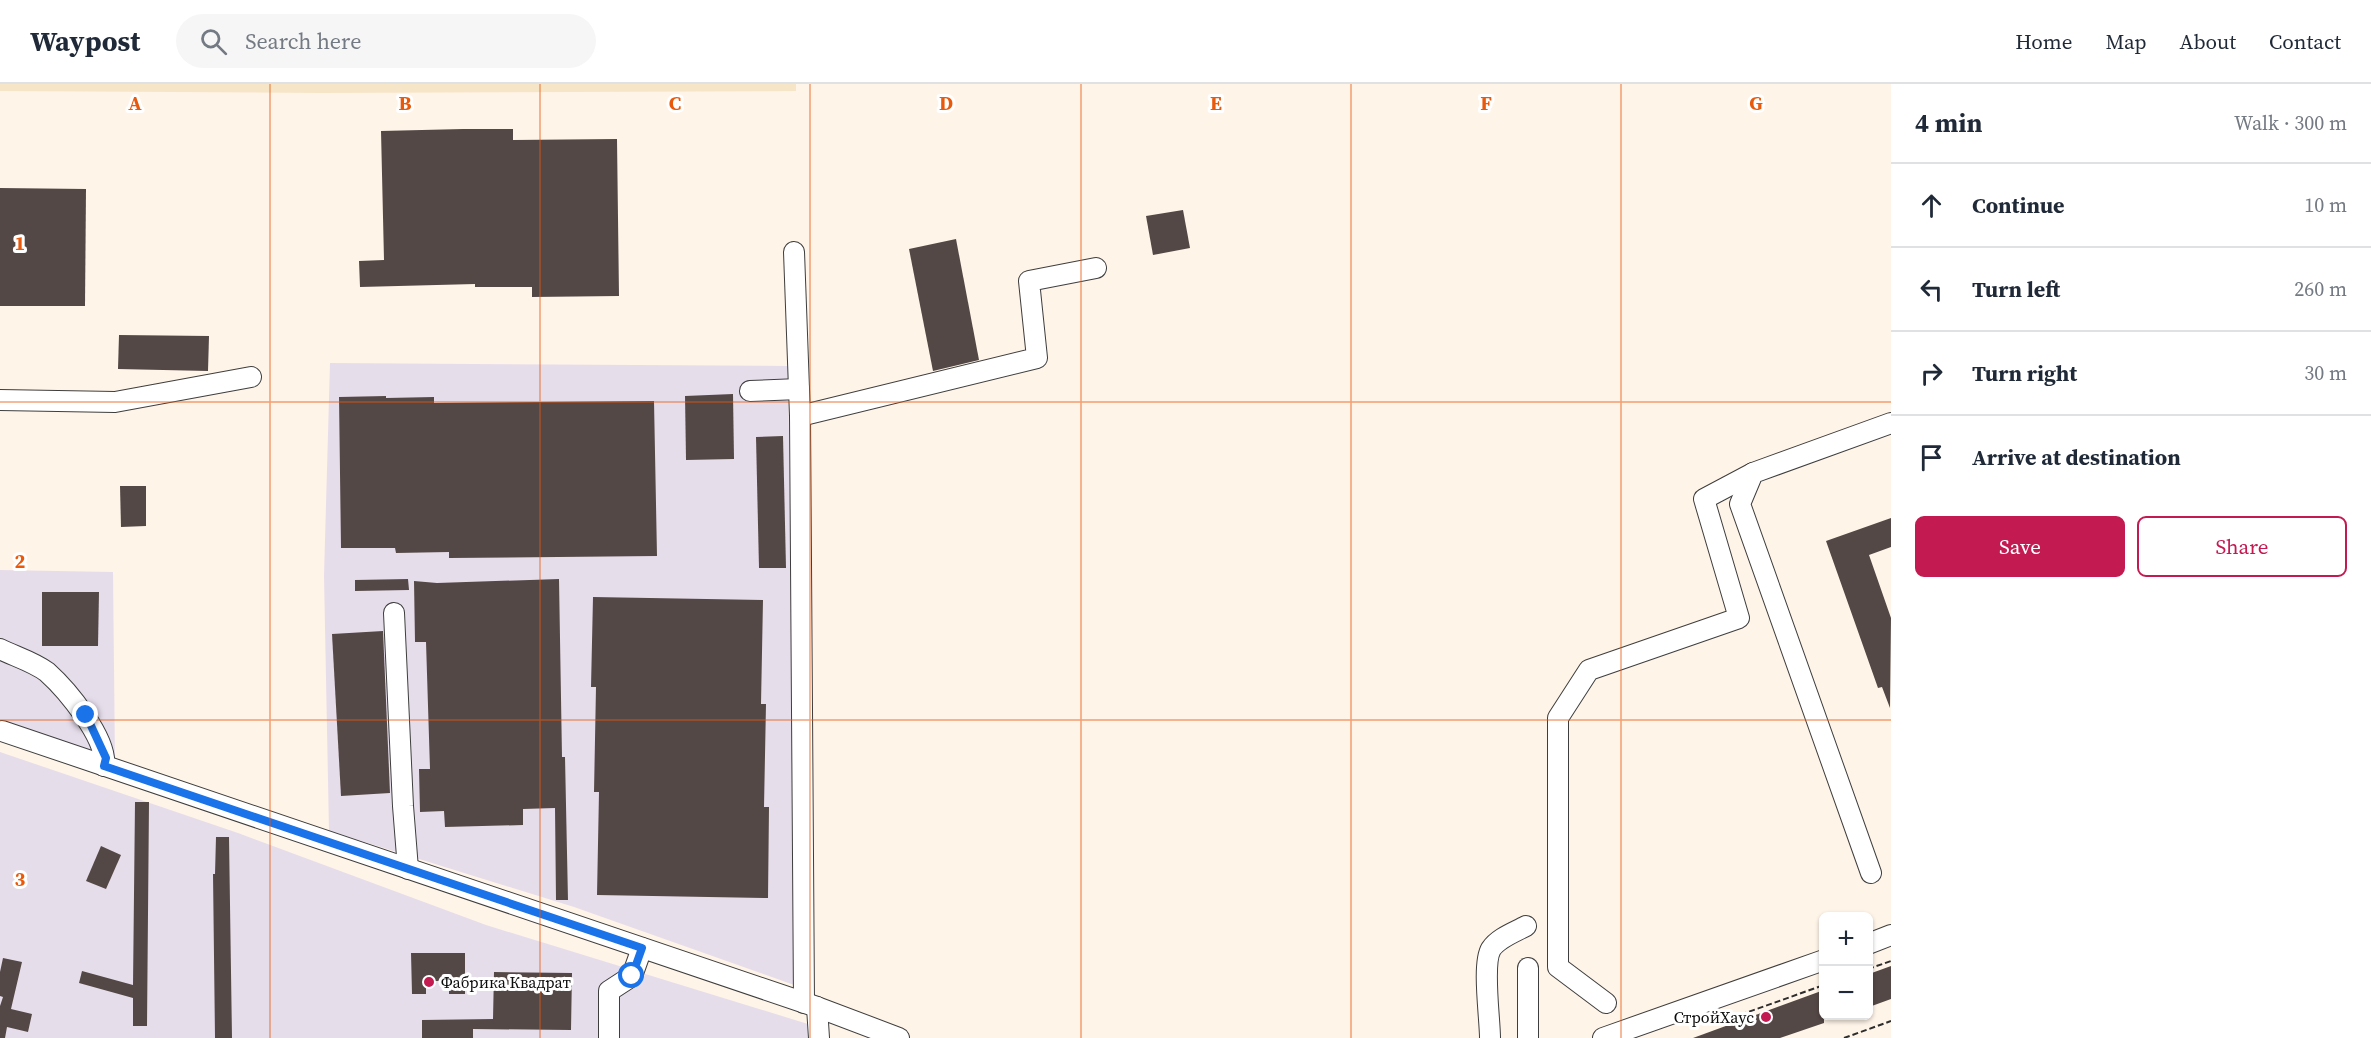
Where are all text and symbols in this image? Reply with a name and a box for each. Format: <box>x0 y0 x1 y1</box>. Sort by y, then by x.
search box <box>176 14 596 68</box>
text: Waypost <box>30 22 140 60</box>
icon: search <box>197 25 230 58</box>
text: Search here <box>245 26 361 56</box>
text: Home <box>2015 27 2073 56</box>
text: Map <box>2106 27 2147 56</box>
text: About <box>2180 27 2236 56</box>
text: Contact <box>2269 27 2341 56</box>
text: A <box>128 89 142 117</box>
text: B <box>398 89 412 117</box>
text: C <box>669 89 681 117</box>
text: D <box>939 89 953 117</box>
text: E <box>1210 89 1222 117</box>
text: F <box>1480 89 1492 117</box>
text: G <box>1749 89 1763 117</box>
text: 4 min <box>1915 105 1982 141</box>
text: Walk · 300 m <box>2234 109 2347 137</box>
icon: ahead <box>1915 189 1948 222</box>
text: Continue <box>1972 190 2065 220</box>
text: 10 m <box>2304 191 2347 219</box>
text: 1 <box>15 229 25 257</box>
icon: left <box>1915 273 1948 306</box>
text: Turn left <box>1972 274 2060 304</box>
text: 260 m <box>2294 275 2347 303</box>
icon: right <box>1915 357 1948 390</box>
text: Turn right <box>1972 358 2077 388</box>
text: 30 m <box>2304 359 2347 387</box>
icon: arrive <box>1915 441 1948 474</box>
text: Arrive at destination <box>1972 442 2181 472</box>
button: Save <box>1915 516 2125 577</box>
button: Share <box>2137 516 2347 577</box>
text: 2 <box>15 547 26 575</box>
route end <box>72 701 98 727</box>
text: 3 <box>15 865 26 893</box>
map controls <box>1819 912 1873 1020</box>
button: + <box>1819 912 1873 966</box>
route start <box>618 962 644 988</box>
button: − <box>1819 966 1873 1020</box>
place label: Фабрика Квадрат <box>441 971 571 993</box>
marker: Фабрика Квадрат <box>422 975 436 989</box>
place label: СтройХаус <box>1674 1006 1754 1028</box>
marker: СтройХаус <box>1759 1010 1773 1024</box>

